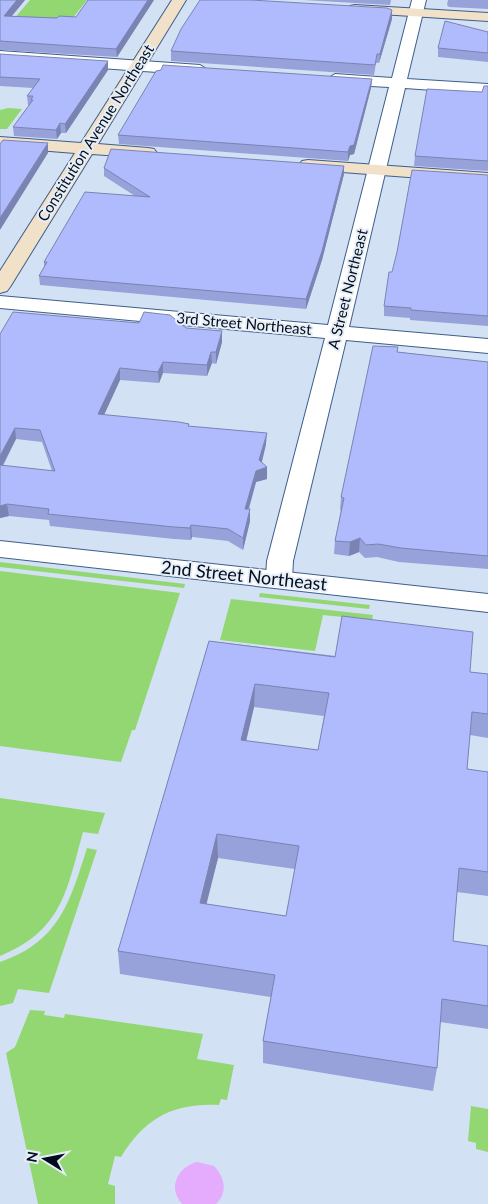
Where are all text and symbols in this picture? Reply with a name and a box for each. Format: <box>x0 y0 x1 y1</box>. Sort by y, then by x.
street label: Constitution Avenue Northeast <box>33 40 158 224</box>
street label: A Street Northeast <box>323 226 371 351</box>
street label: 3rd Street Northeast <box>176 308 313 338</box>
street label: 2nd Street Northeast <box>160 555 329 595</box>
north arrow <box>20 1134 70 1184</box>
text: N <box>22 1150 41 1163</box>

